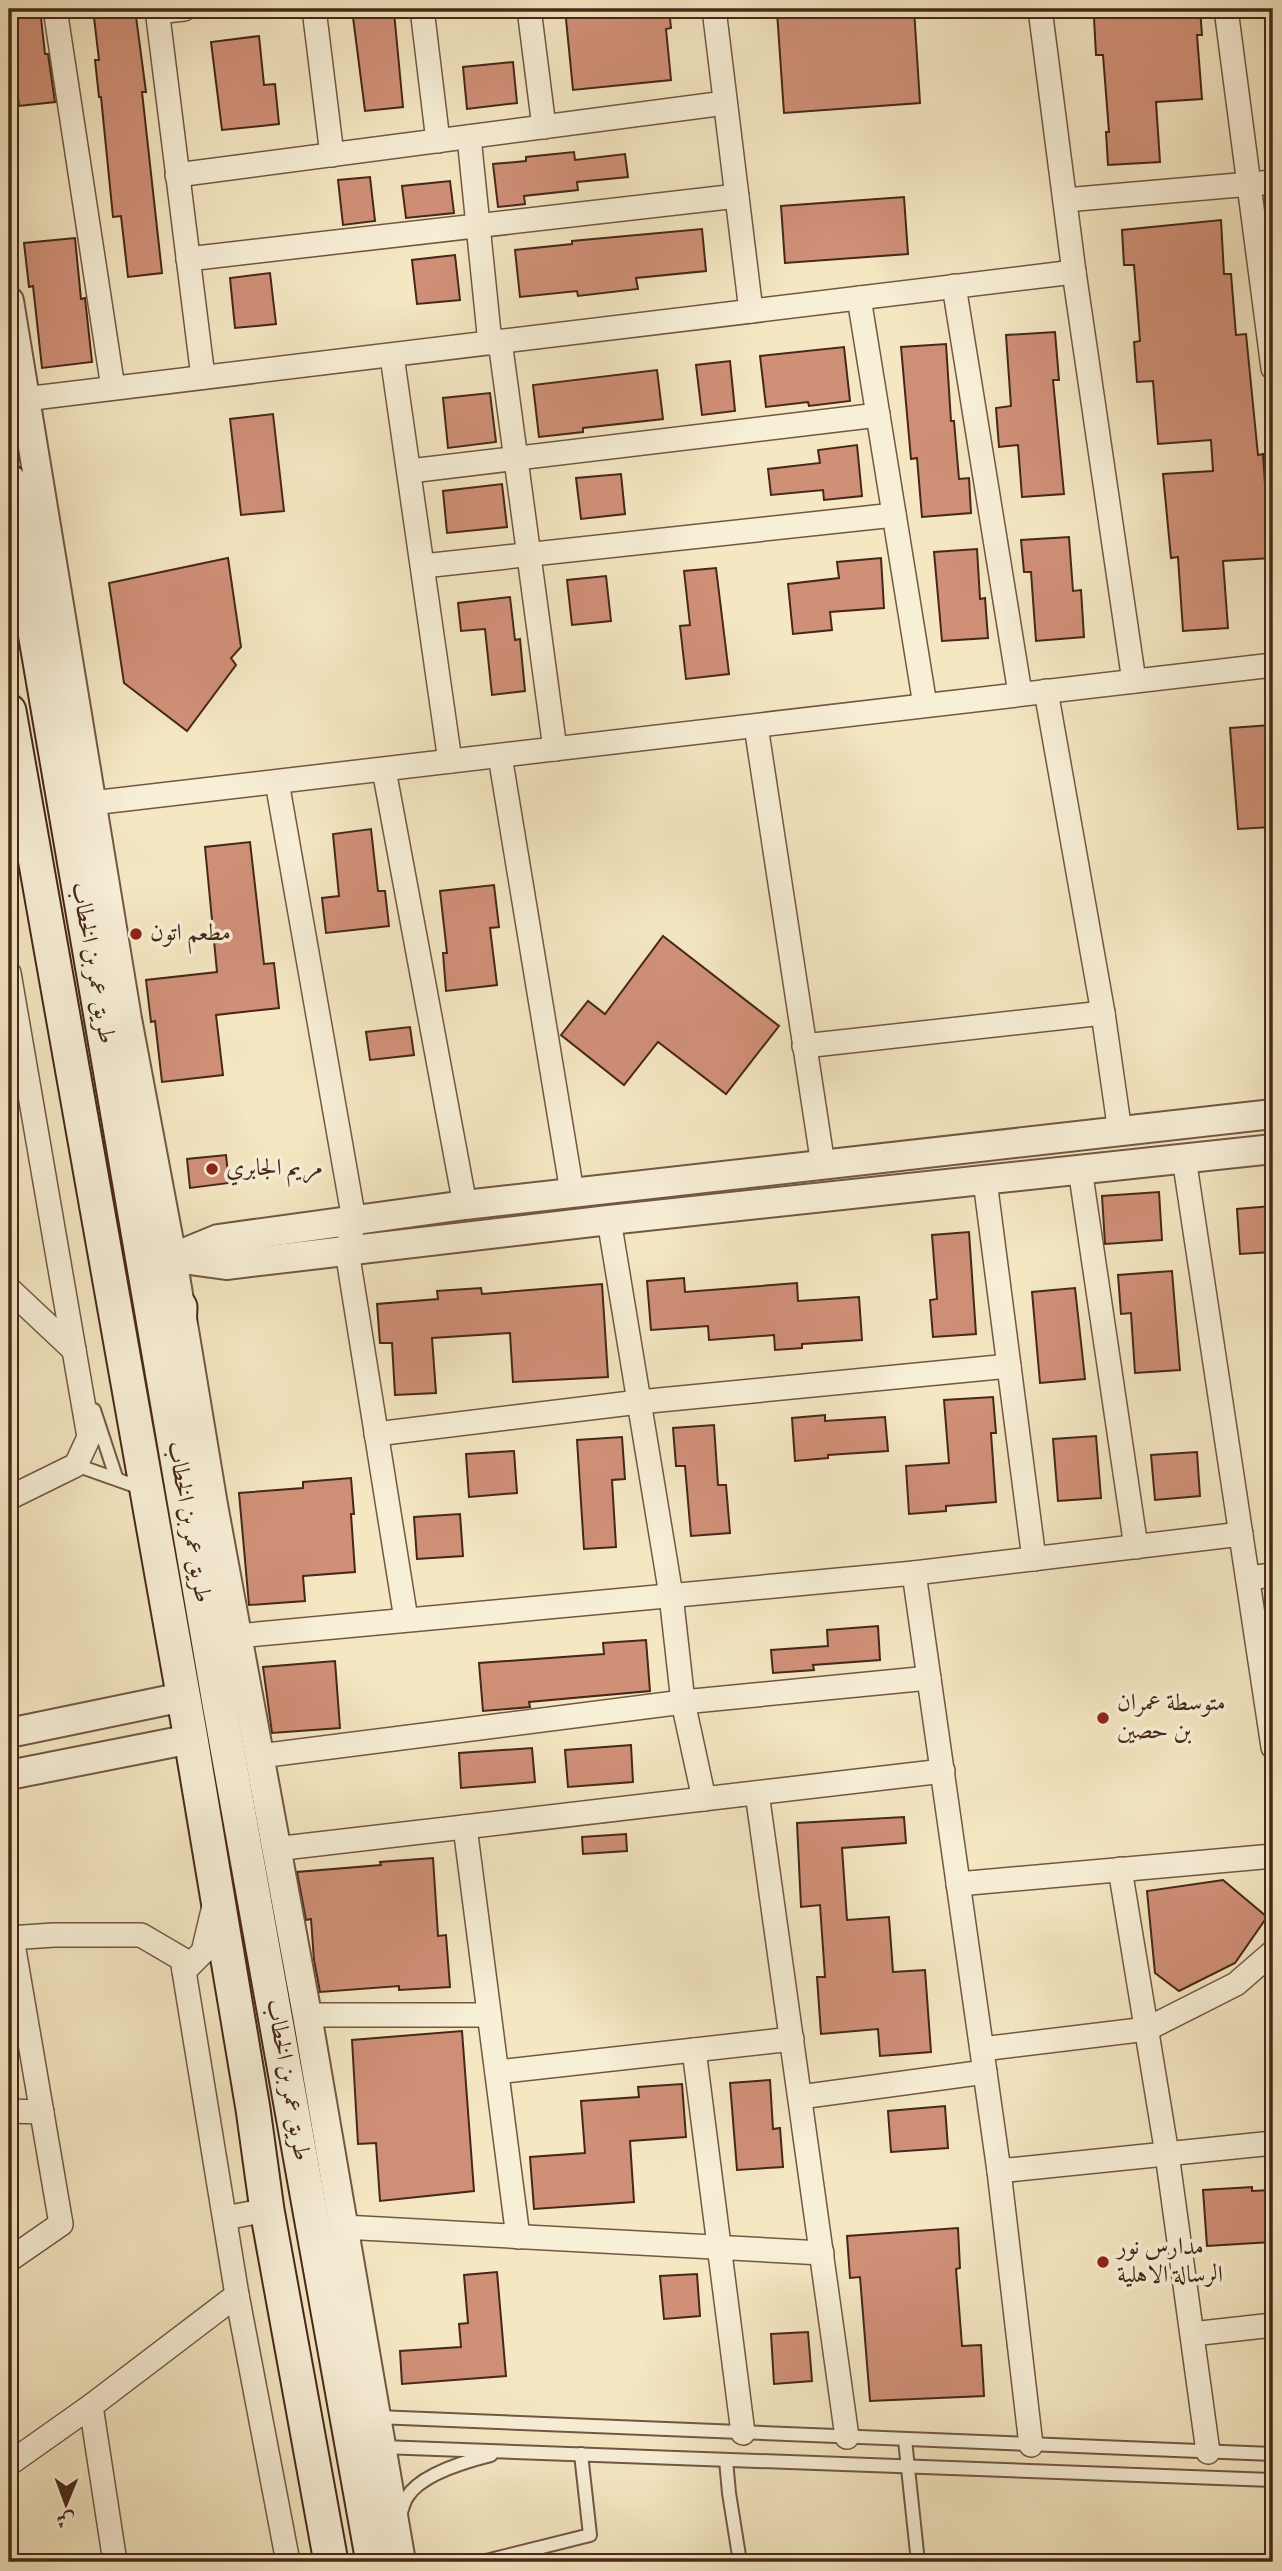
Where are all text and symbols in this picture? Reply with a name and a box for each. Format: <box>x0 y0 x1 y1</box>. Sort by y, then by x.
street label: طريق عمر بن الخطاب <box>61 879 123 1047</box>
place label: مطعم اتون <box>150 917 231 954</box>
marker: مطعم اتون <box>128 926 144 942</box>
place label: مريم الجابري <box>226 1152 323 1188</box>
marker: مريم الجابري <box>204 1161 220 1177</box>
street label: طريق عمر بن الخطاب <box>157 1438 219 1606</box>
place label: متوسطة عمران بن حصين <box>1117 1687 1226 1749</box>
marker: متوسطة عمران بن حصين <box>1095 1710 1111 1726</box>
street label: طريق عمر بن الخطاب <box>256 1996 318 2164</box>
place label: مدارس نور الرسالة الاهلية <box>1115 2231 1223 2293</box>
marker: مدارس نور الرسالة الاهلية <box>1095 2254 1111 2270</box>
north arrow <box>32 2470 102 2540</box>
text: ش <box>56 2505 75 2532</box>

